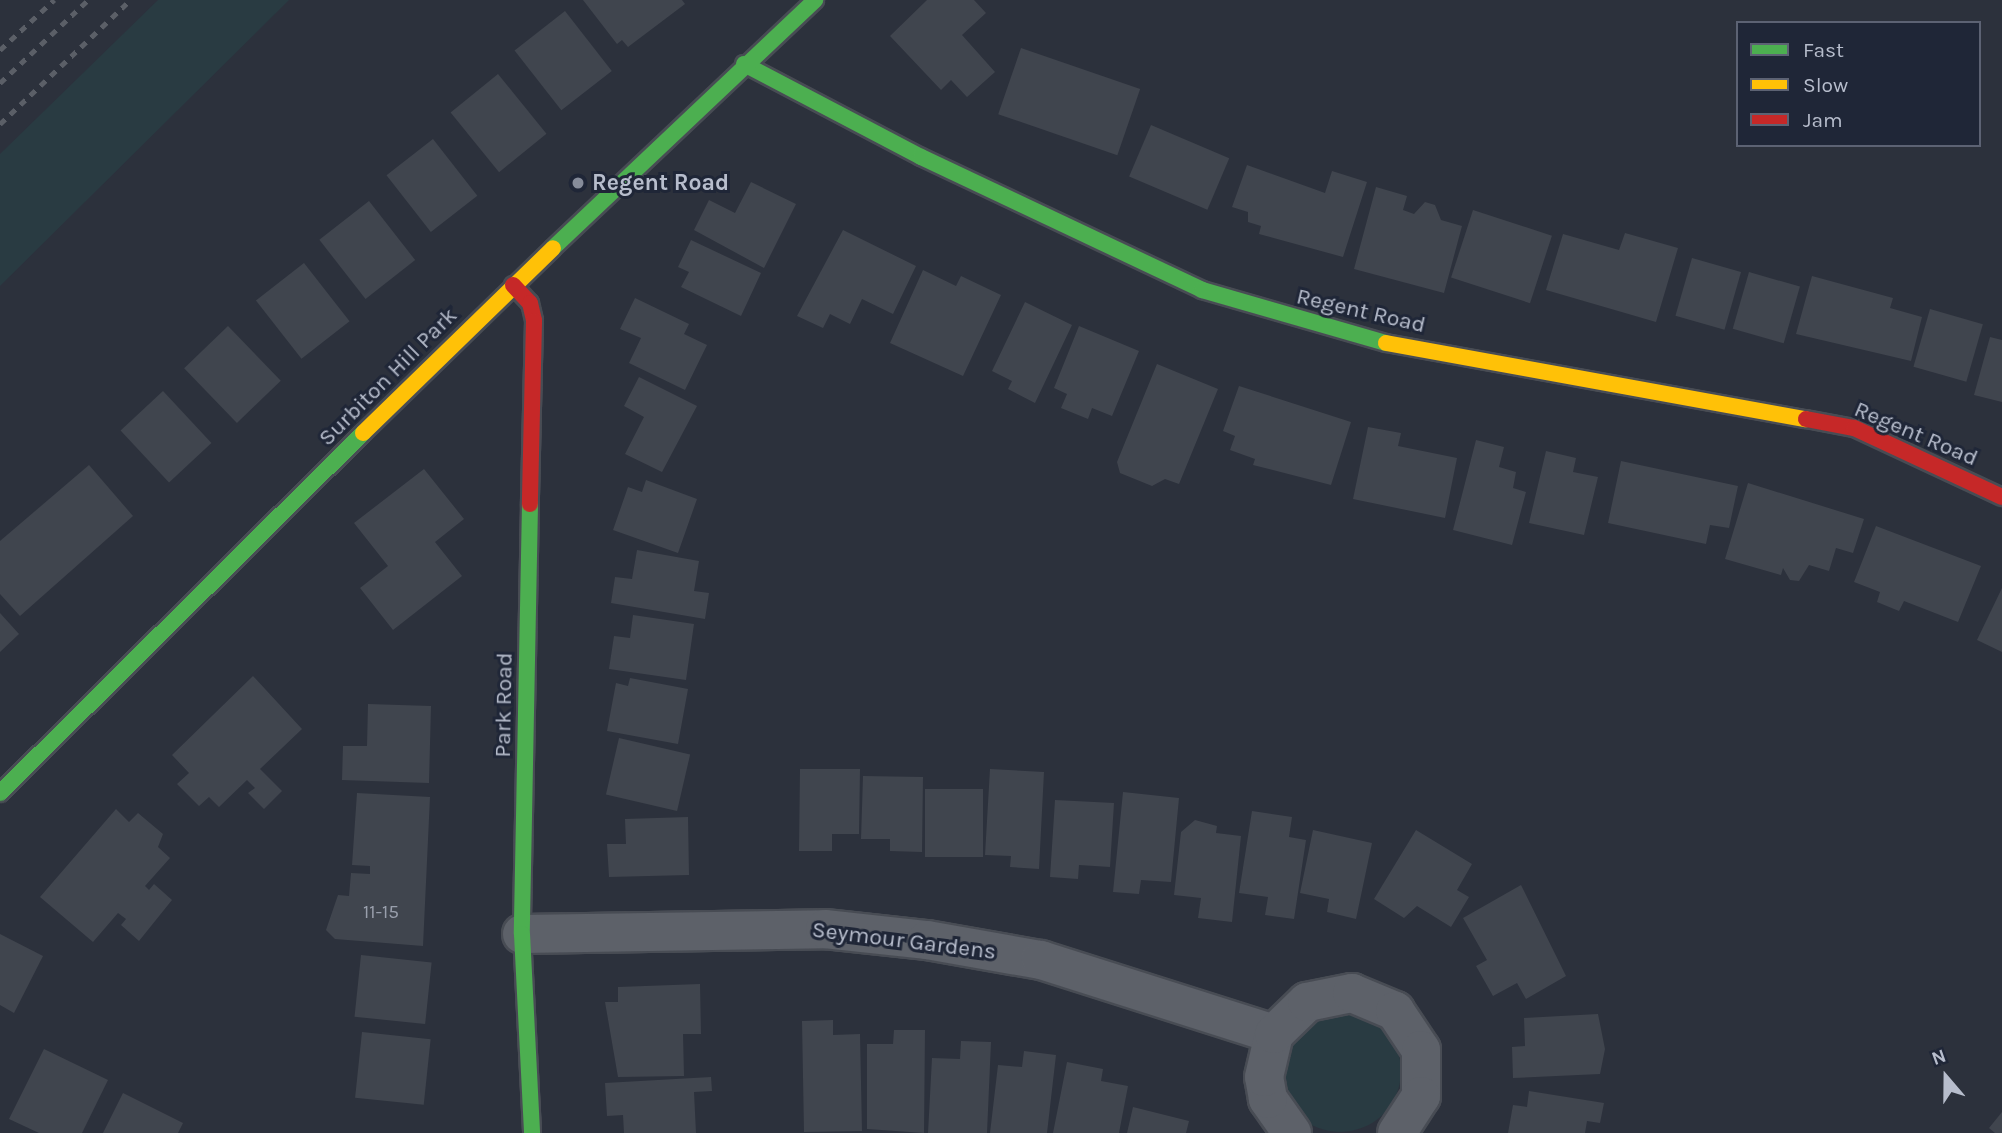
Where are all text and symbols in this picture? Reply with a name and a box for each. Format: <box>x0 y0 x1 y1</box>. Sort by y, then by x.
legend <box>1736 21 1981 147</box>
text: Fast <box>1803 38 1844 62</box>
text: Slow <box>1803 73 1848 97</box>
text: Jam <box>1803 108 1843 132</box>
place label: Regent Road <box>592 169 729 197</box>
marker: Regent Road <box>570 175 586 191</box>
street label: Regent Road <box>1294 283 1428 339</box>
street label: Surbiton Hill Park <box>313 302 463 452</box>
street label: Regent Road <box>1850 396 1982 472</box>
street label: Park Road <box>489 652 519 758</box>
house number: 11-15 <box>363 902 399 924</box>
street label: Seymour Gardens <box>810 916 998 966</box>
north arrow <box>1911 1042 1981 1112</box>
text: N <box>1929 1045 1949 1070</box>

